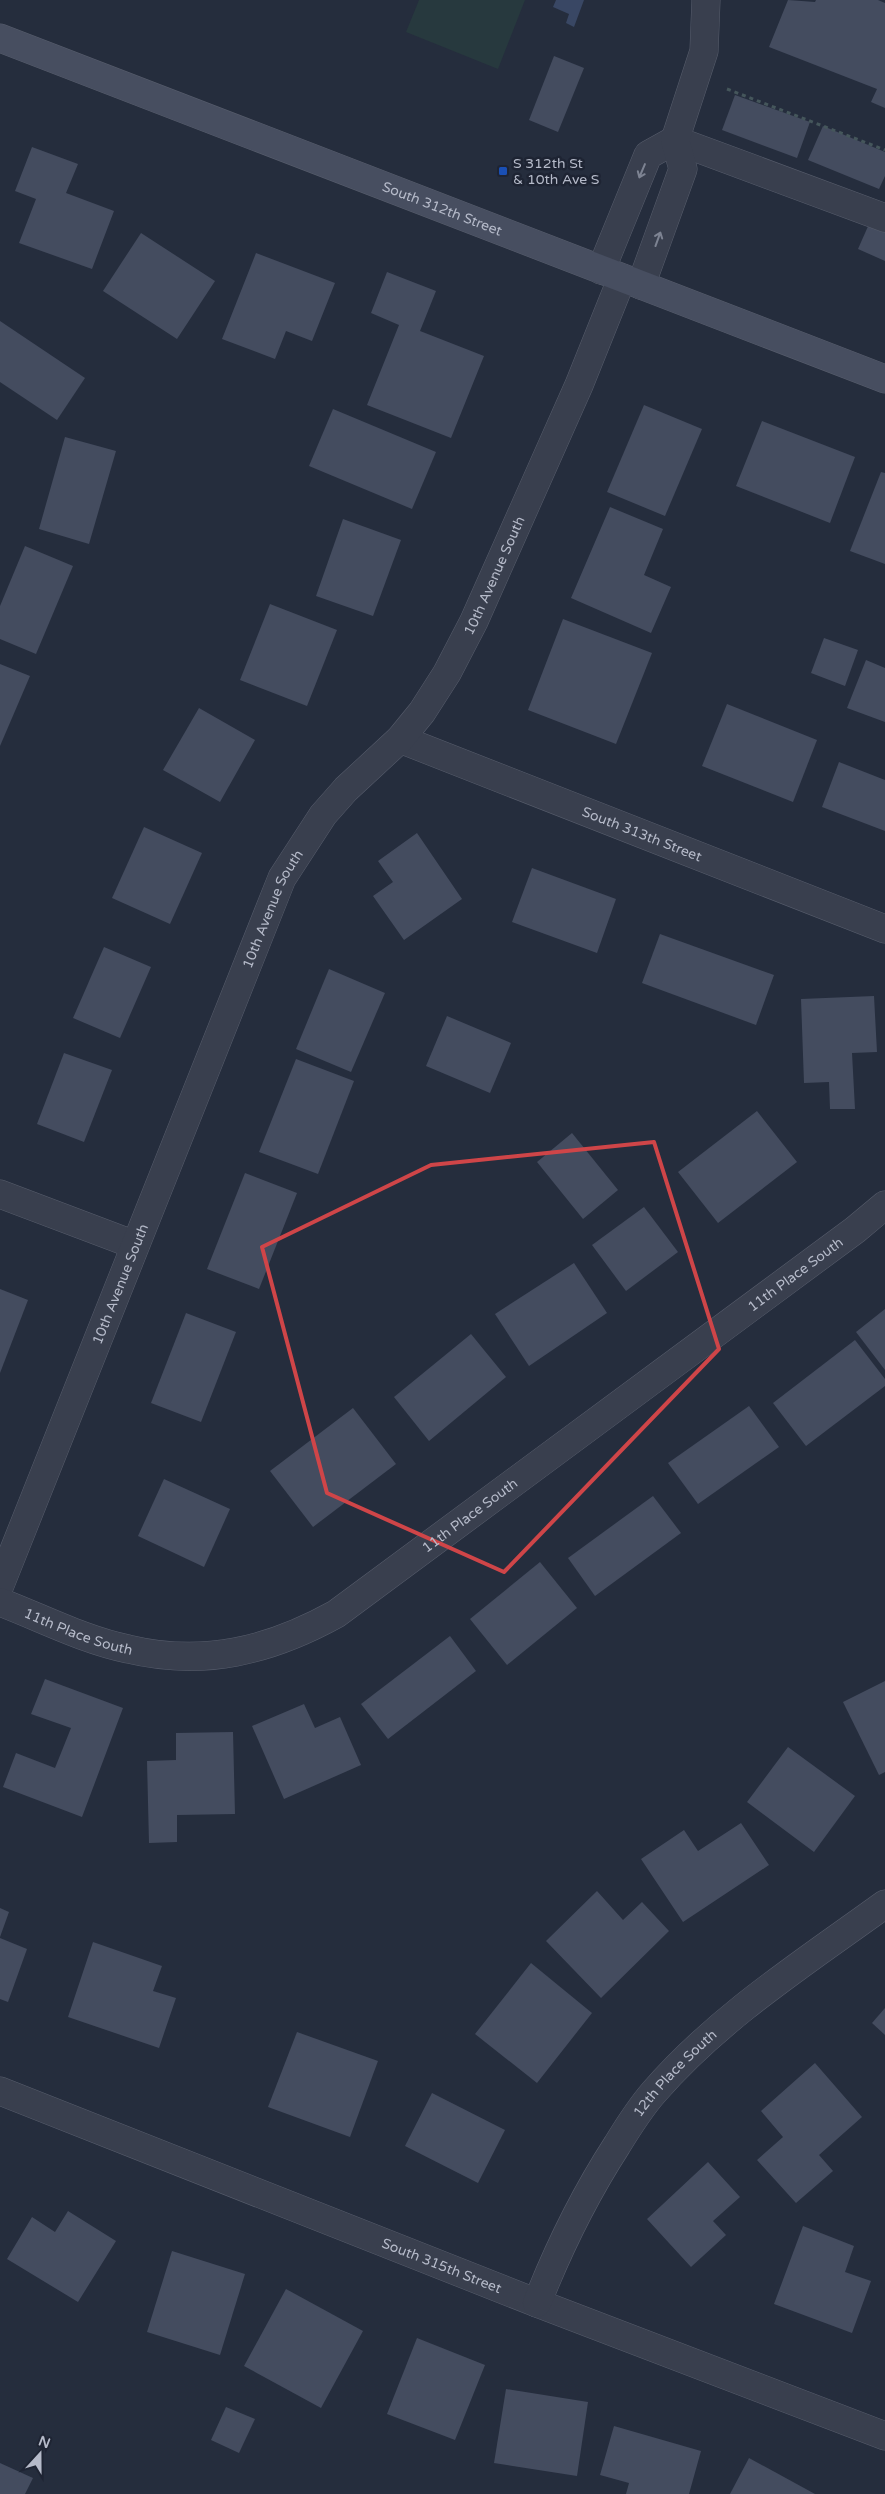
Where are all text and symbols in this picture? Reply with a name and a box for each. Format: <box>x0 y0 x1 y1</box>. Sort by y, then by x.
place label: S 312th St & 10th Ave S <box>513 155 600 188</box>
one-way arrow <box>636 163 646 178</box>
marker: S 312th St & 10th Ave S <box>497 165 509 177</box>
street label: South 312th Street <box>380 178 505 239</box>
one-way arrow <box>654 232 663 248</box>
street label: 10th Avenue South <box>460 514 528 638</box>
street label: South 313th Street <box>580 803 705 865</box>
street label: 10th Avenue South <box>238 846 307 971</box>
street label: 10th Avenue South <box>88 1221 152 1347</box>
street label: 11th Place South <box>744 1233 846 1315</box>
street label: 11th Place South <box>419 1474 521 1556</box>
street label: 11th Place South <box>22 1604 134 1658</box>
street label: 12th Place South <box>629 2026 720 2120</box>
street label: South 315th Street <box>380 2234 505 2297</box>
north arrow <box>15 2429 65 2479</box>
text: N <box>36 2432 53 2452</box>

